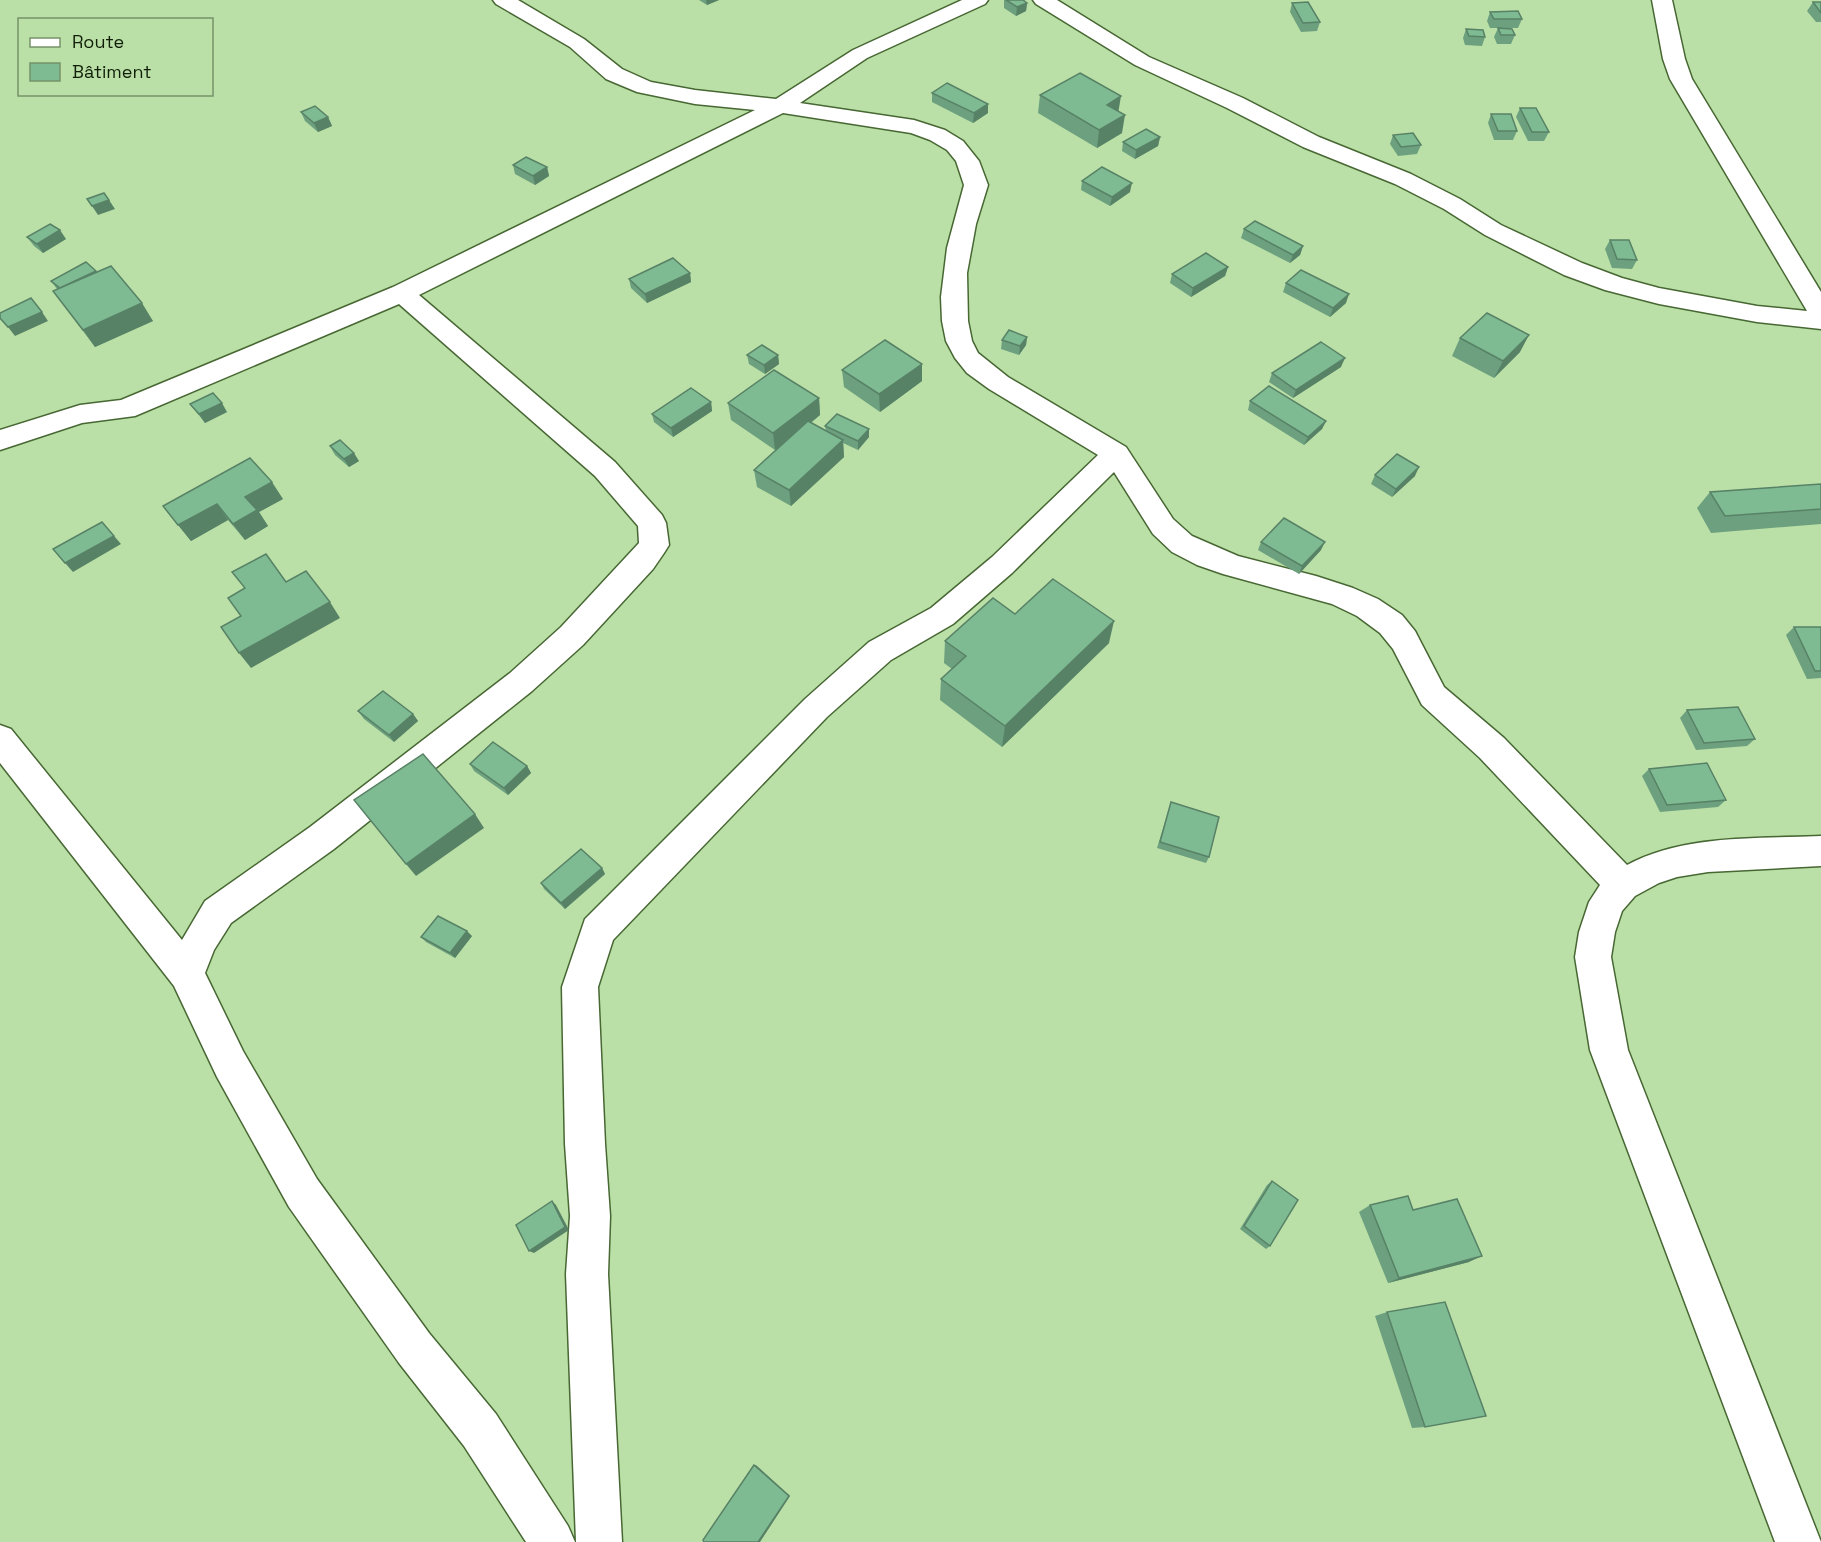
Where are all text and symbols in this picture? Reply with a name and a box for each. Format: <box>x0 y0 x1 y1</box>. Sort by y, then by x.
legend <box>18 18 213 96</box>
text: Route <box>72 30 124 53</box>
text: Bâtiment <box>72 60 152 83</box>

